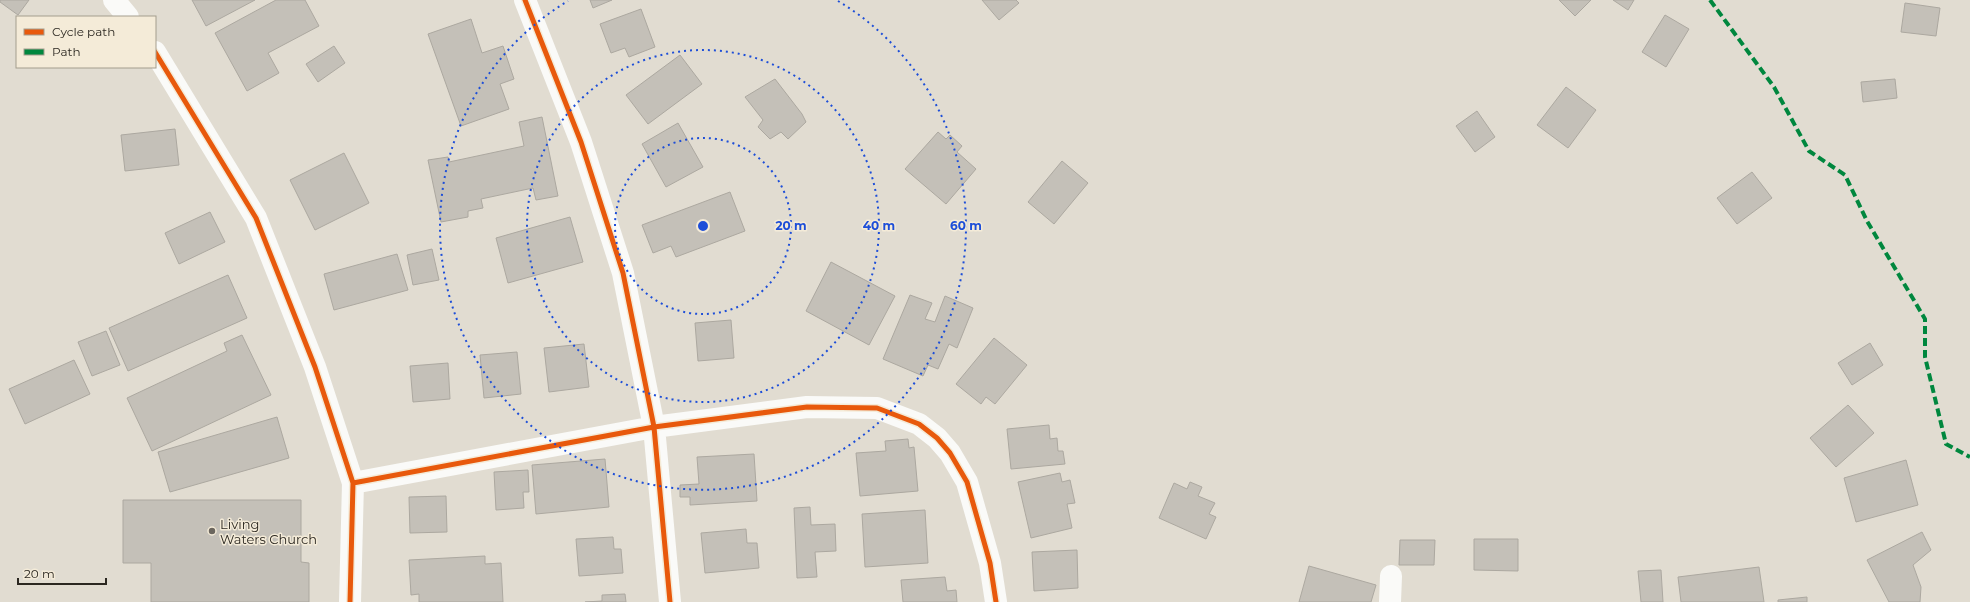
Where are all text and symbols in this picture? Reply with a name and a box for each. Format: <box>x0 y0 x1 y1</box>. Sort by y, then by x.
legend <box>16 16 156 68</box>
text: Cycle path <box>52 24 115 39</box>
text: Path <box>52 44 81 59</box>
text: 20 m <box>775 218 807 233</box>
text: 40 m <box>863 218 895 233</box>
text: 60 m <box>950 218 982 233</box>
centre of rings <box>696 219 710 233</box>
place label: Living Waters Church <box>220 516 317 547</box>
marker: Living Waters Church <box>207 526 217 536</box>
scale bar <box>18 560 106 586</box>
text: 20 m <box>24 566 55 581</box>

